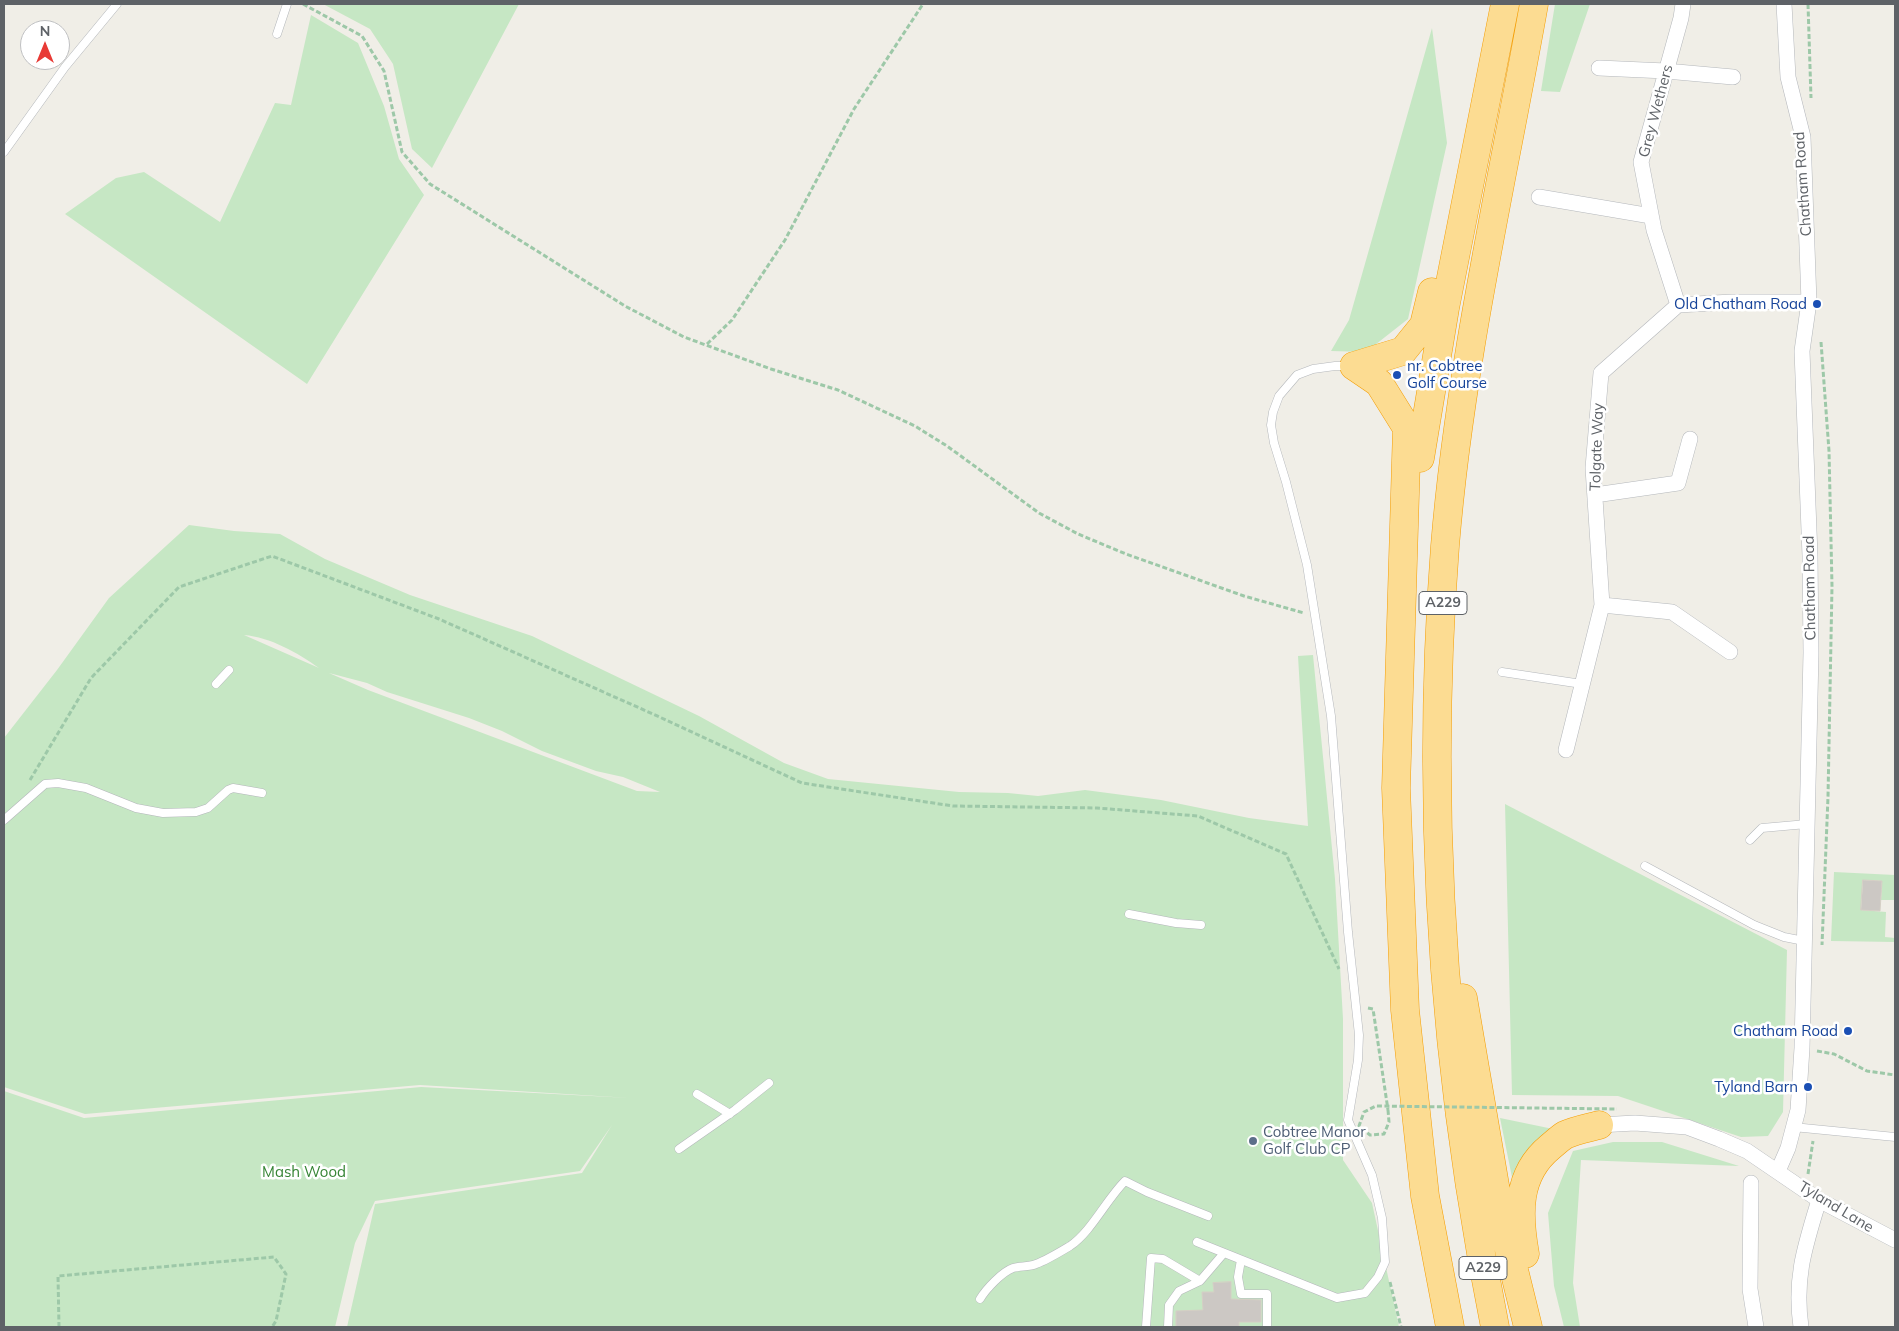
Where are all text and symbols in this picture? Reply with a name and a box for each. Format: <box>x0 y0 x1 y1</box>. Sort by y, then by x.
north arrow <box>20 20 70 70</box>
text: N <box>40 22 50 40</box>
street label: Grey Wethers <box>1635 63 1677 159</box>
street label: Chatham Road <box>1790 131 1816 237</box>
place label: Old Chatham Road <box>1674 295 1807 313</box>
marker: Old Chatham Road <box>1811 298 1823 310</box>
place label: nr. Cobtree Golf Course <box>1407 357 1487 392</box>
marker: nr. Cobtree Golf Course <box>1391 369 1403 381</box>
street label: Tolgate Way <box>1586 403 1608 491</box>
street label: Chatham Road <box>1800 535 1820 641</box>
road number: A229 <box>1419 592 1467 614</box>
place label: Chatham Road <box>1733 1022 1838 1040</box>
marker: Chatham Road <box>1842 1025 1854 1037</box>
place label: Tyland Barn <box>1714 1078 1798 1096</box>
marker: Tyland Barn <box>1802 1081 1814 1093</box>
place label: Cobtree Manor Golf Club CP <box>1263 1123 1366 1158</box>
marker: Cobtree Manor Golf Club CP <box>1247 1135 1259 1147</box>
park label: Mash Wood <box>262 1163 346 1181</box>
street label: Tyland Lane <box>1795 1178 1877 1236</box>
road number: A229 <box>1459 1256 1507 1280</box>

